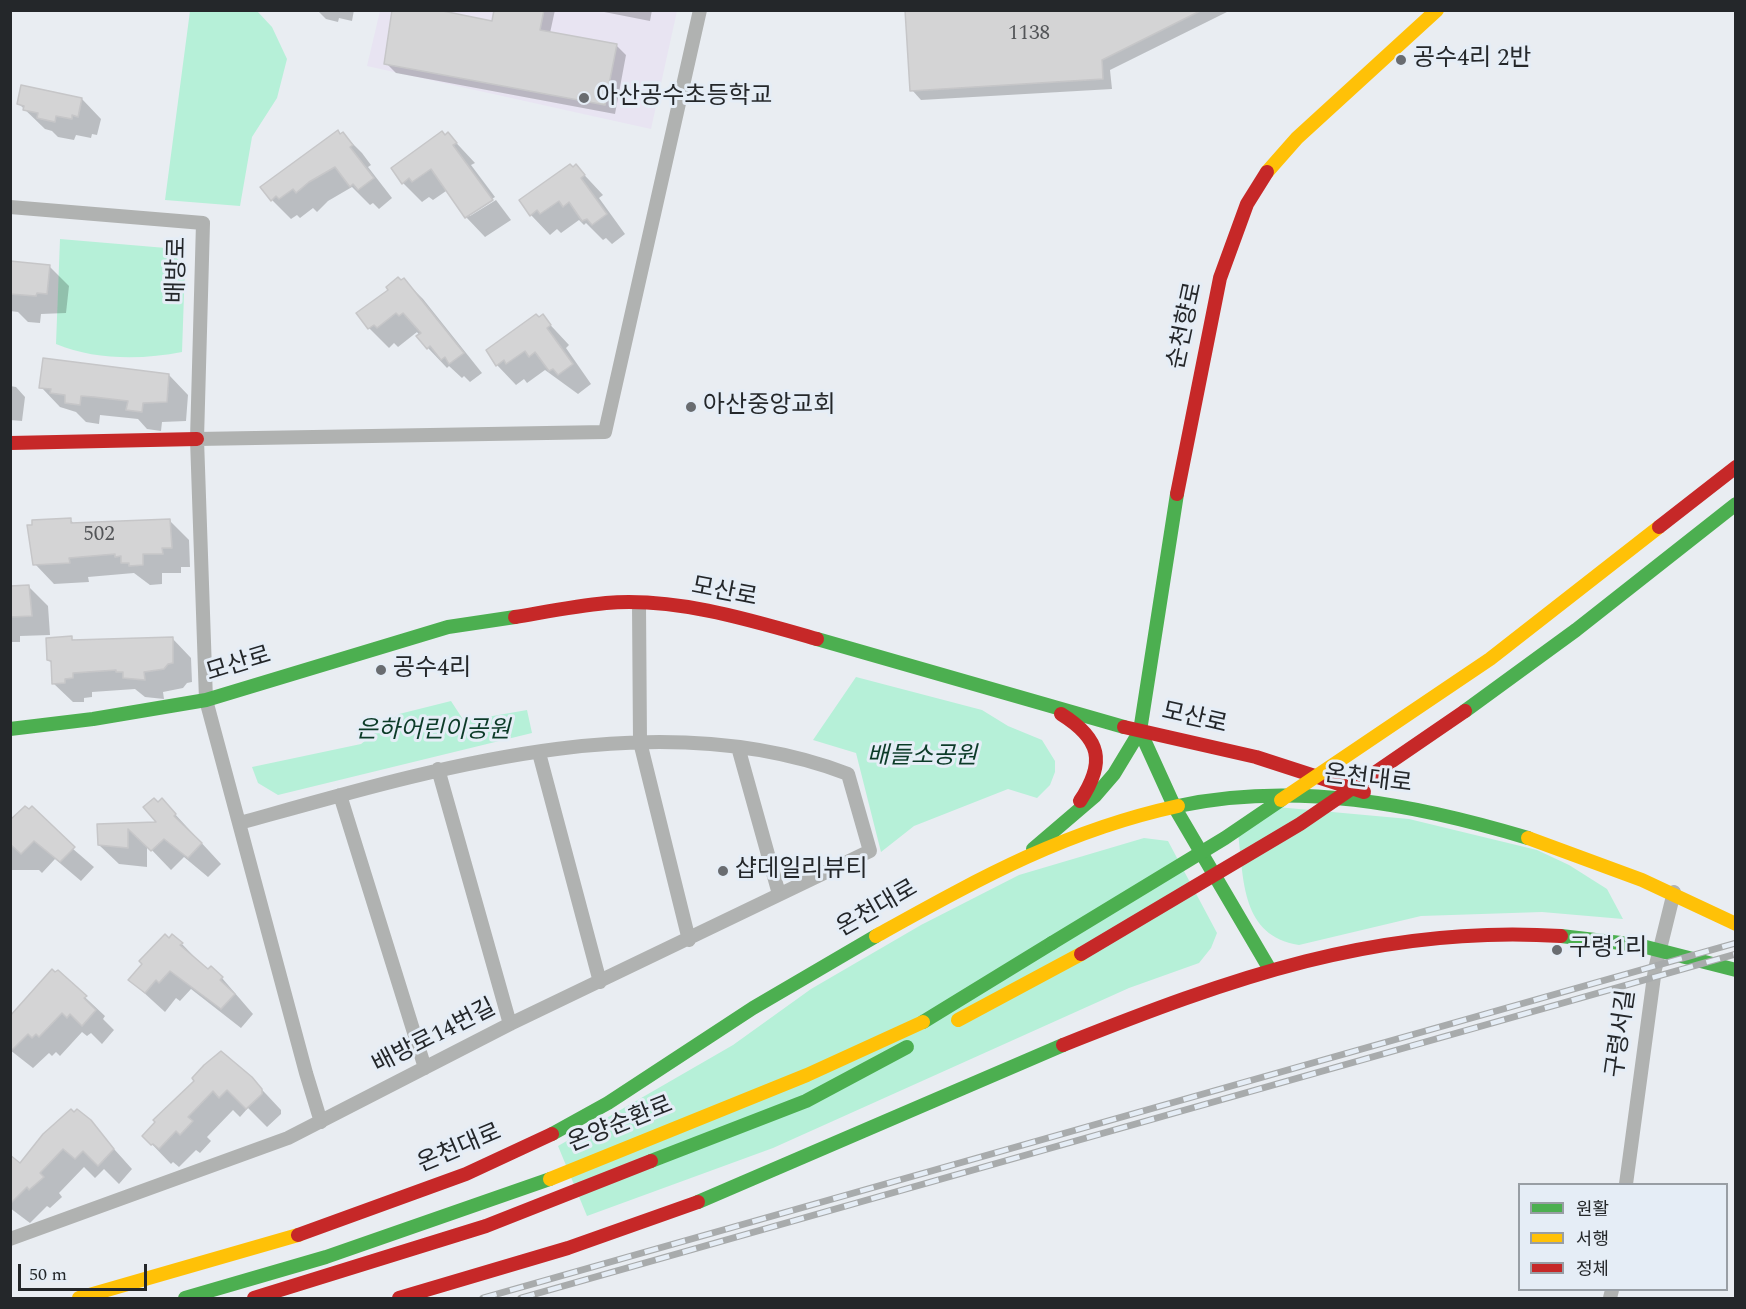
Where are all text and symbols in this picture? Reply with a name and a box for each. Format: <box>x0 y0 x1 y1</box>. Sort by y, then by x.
house number: 1138 <box>1008 22 1050 48</box>
place label: 공수4리 2반 <box>1413 46 1531 74</box>
marker: 공수4리 2반 <box>1394 53 1408 67</box>
place label: 아산공수초등학교 <box>596 84 773 112</box>
marker: 아산공수초등학교 <box>577 91 591 105</box>
street label: 배방로 <box>164 237 194 303</box>
street label: 순천향로 <box>1164 280 1210 372</box>
place label: 아산중앙교회 <box>703 393 835 421</box>
marker: 아산중앙교회 <box>684 400 698 414</box>
house number: 502 <box>83 523 115 549</box>
street label: 모산로 <box>689 574 759 614</box>
street label: 모산로 <box>203 643 275 689</box>
place label: 공수4리 <box>393 656 471 684</box>
marker: 공수4리 <box>374 663 388 677</box>
street label: 모산로 <box>1158 699 1230 741</box>
park label: 은하어린이공원 <box>356 718 510 746</box>
park label: 배들소공원 <box>867 744 977 772</box>
street label: 온천대로 <box>1322 761 1414 801</box>
place label: 샵데일리뷰티 <box>735 857 867 885</box>
marker: 샵데일리뷰티 <box>716 864 730 878</box>
street label: 온천대로 <box>833 875 923 945</box>
place label: 구령1리 <box>1569 936 1647 964</box>
marker: 구령1리 <box>1550 943 1564 957</box>
street label: 구령서길 <box>1603 988 1643 1080</box>
street label: 배방로14번길 <box>369 995 501 1081</box>
street label: 온양순환로 <box>564 1092 678 1160</box>
street label: 온천대로 <box>414 1119 506 1181</box>
legend <box>1518 1183 1728 1291</box>
text: 원활 <box>1576 1196 1609 1223</box>
text: 서행 <box>1576 1226 1609 1253</box>
scale bar <box>21 1252 150 1290</box>
text: 정체 <box>1576 1256 1609 1283</box>
text: 50 m <box>29 1261 67 1288</box>

